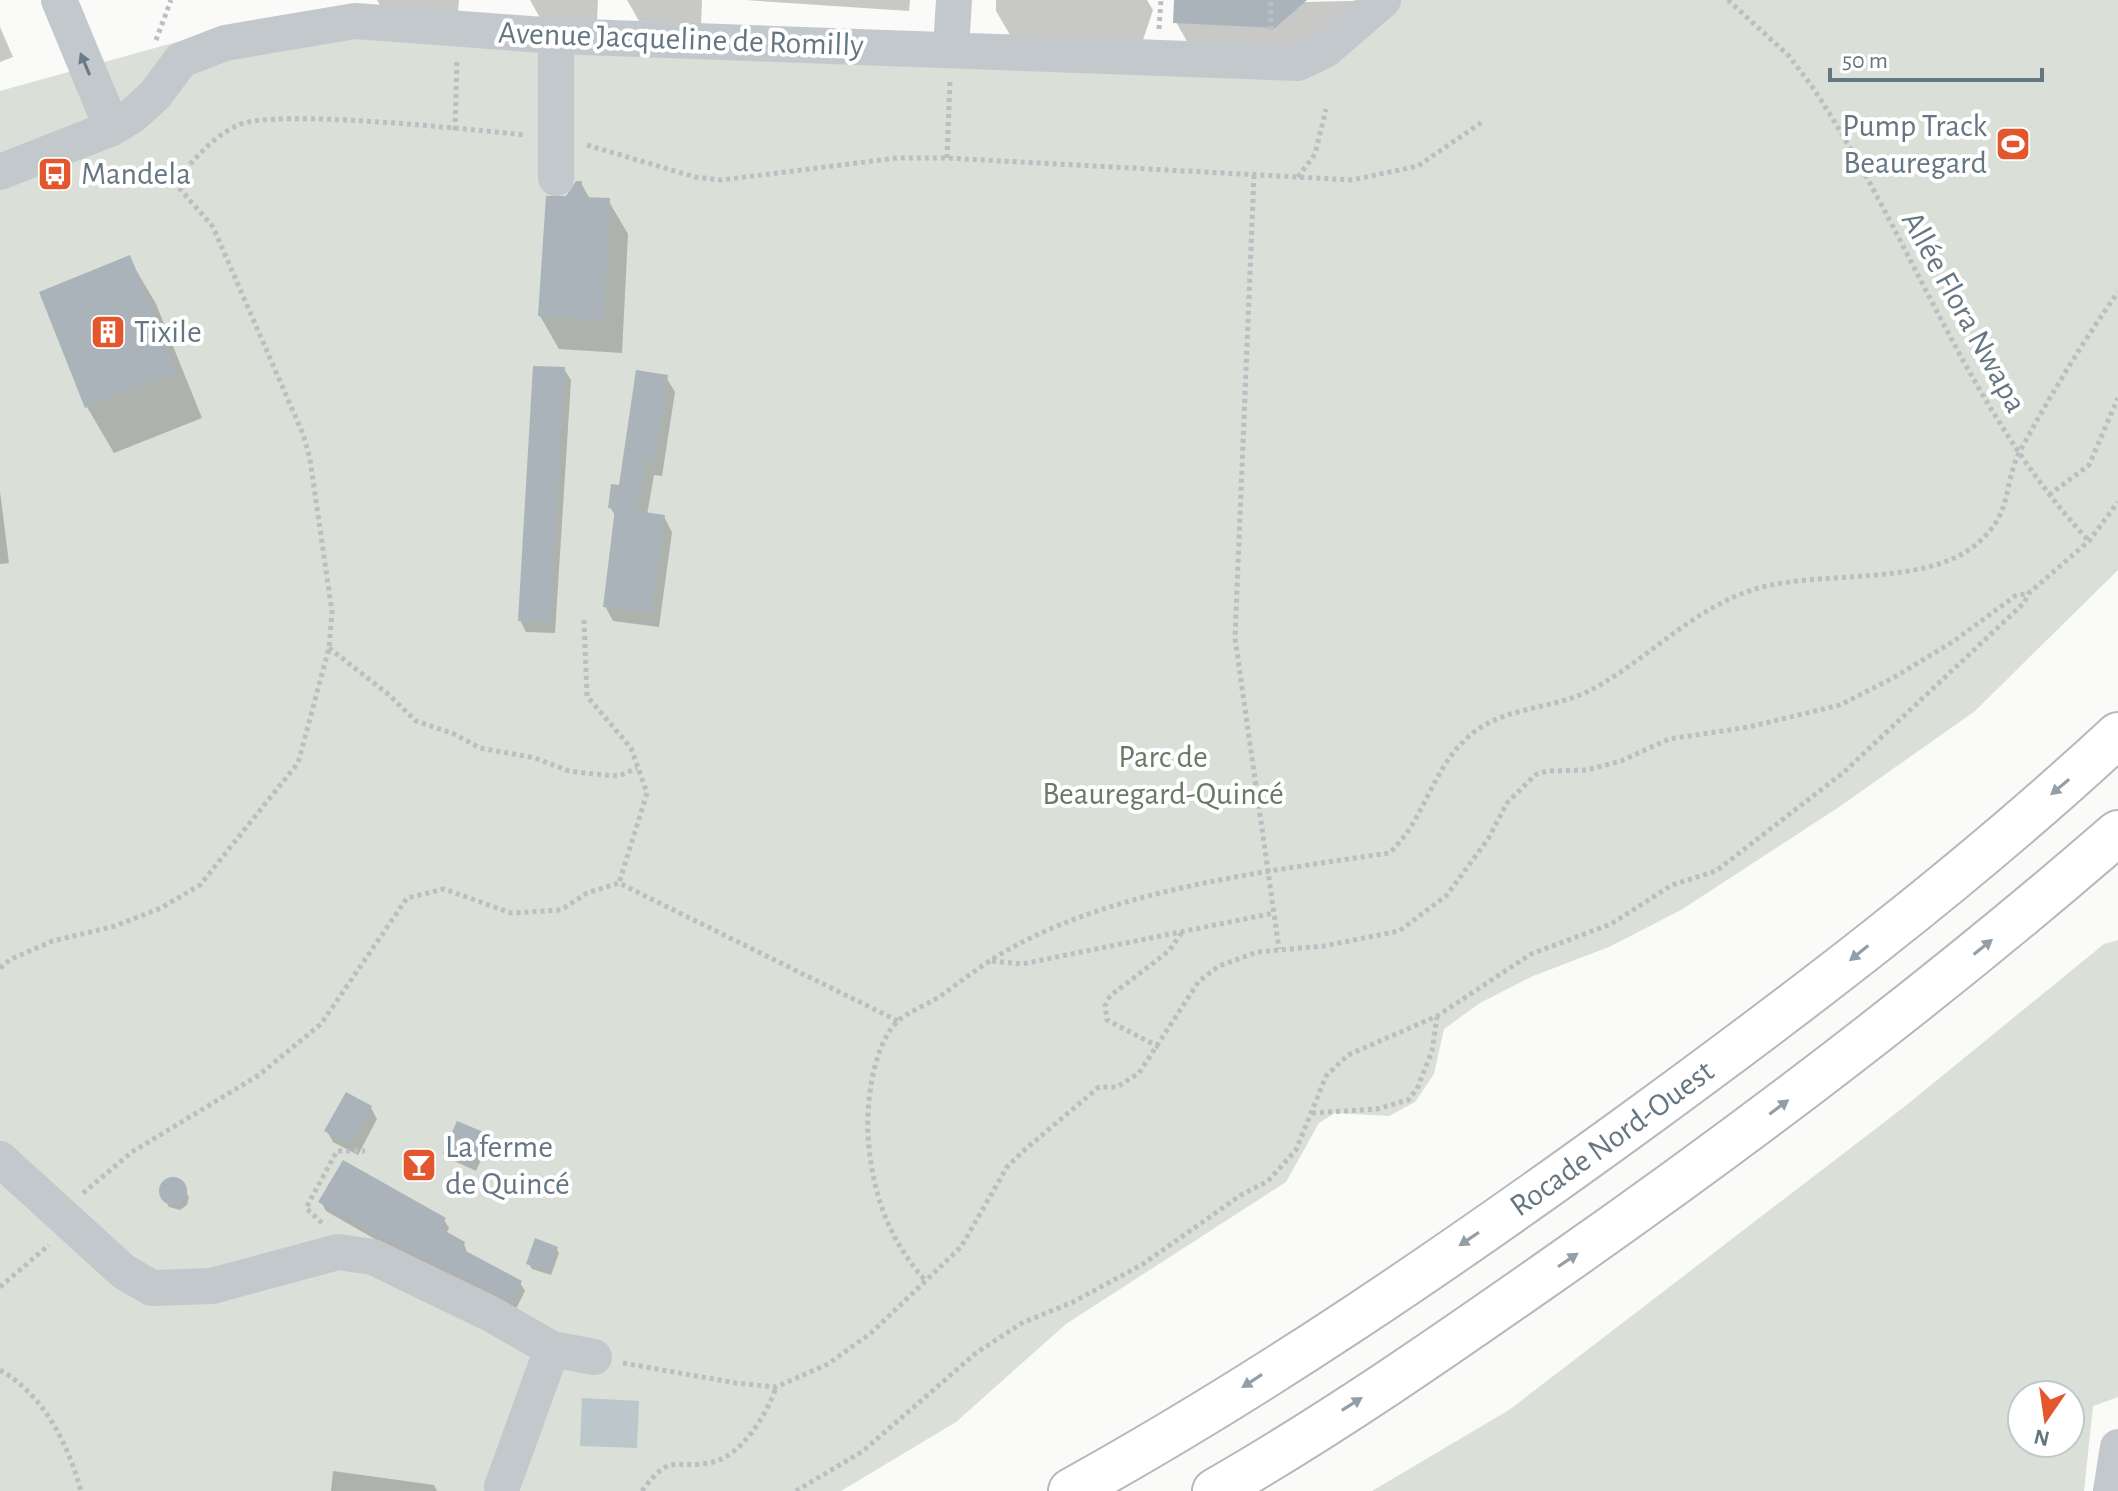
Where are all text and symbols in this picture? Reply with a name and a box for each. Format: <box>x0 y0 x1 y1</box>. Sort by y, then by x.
street label: Avenue Jacqueline de Romilly <box>498 17 865 61</box>
scale bar <box>1830 32 2042 82</box>
text: 50 m <box>1842 49 1888 73</box>
one-way arrow <box>79 52 92 76</box>
place label: Pump Track Beauregard <box>1842 110 1987 179</box>
sports icon: Pump Track Beauregard <box>1994 125 2032 163</box>
bus stop icon: Mandela <box>36 155 74 193</box>
place label: Mandela <box>81 158 191 190</box>
street label: Allée Flora Nwapa <box>1896 206 2032 418</box>
building icon: Tixile <box>89 313 127 351</box>
place label: Tixile <box>134 316 202 348</box>
park label: Parc de Beauregard-Quincé <box>1042 741 1284 810</box>
one-way arrow <box>2050 778 2070 795</box>
one-way arrow <box>1973 939 1993 956</box>
one-way arrow <box>1849 944 1869 960</box>
street label: Rocade Nord-Ouest <box>1504 1055 1719 1222</box>
one-way arrow <box>1768 1100 1789 1116</box>
place label: La ferme de Quincé <box>445 1131 570 1200</box>
bar icon: La ferme de Quincé <box>400 1146 438 1184</box>
one-way arrow <box>1459 1232 1480 1247</box>
one-way arrow <box>1557 1252 1578 1267</box>
one-way arrow <box>1241 1374 1262 1389</box>
north arrow <box>2006 1379 2086 1459</box>
one-way arrow <box>1341 1398 1363 1412</box>
text: N <box>2032 1425 2052 1450</box>

